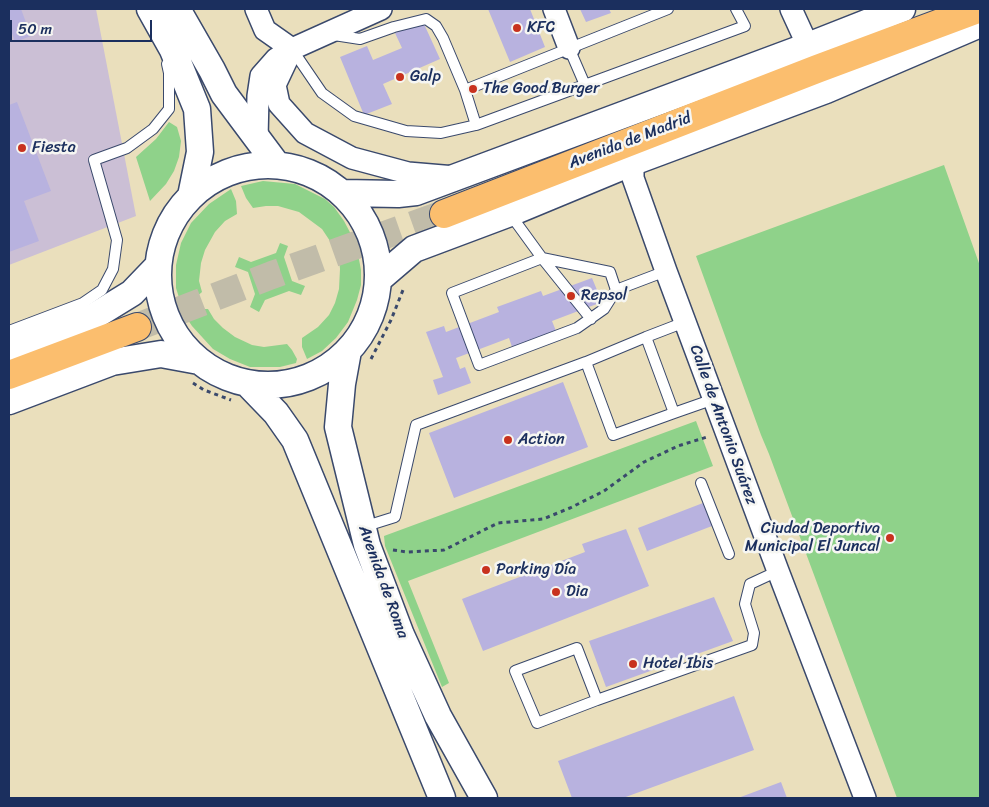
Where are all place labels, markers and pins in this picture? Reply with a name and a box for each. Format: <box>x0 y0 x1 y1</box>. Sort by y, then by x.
place label: KFC <box>527 18 555 38</box>
marker: KFC <box>511 22 523 34</box>
place label: Galp <box>410 67 441 87</box>
marker: Galp <box>394 71 406 83</box>
place label: The Good Burger <box>483 79 600 99</box>
marker: The Good Burger <box>467 83 479 95</box>
place label: Fiesta <box>32 138 76 158</box>
marker: Fiesta <box>16 142 28 154</box>
place label: Repsol <box>581 286 627 306</box>
marker: Repsol <box>565 290 577 302</box>
place label: Action <box>518 430 565 450</box>
marker: Action <box>502 434 514 446</box>
place label: Ciudad Deportiva Municipal El Juncal <box>745 519 880 557</box>
marker: Ciudad Deportiva Municipal El Juncal <box>884 532 896 544</box>
place label: Parking Día <box>496 560 576 580</box>
marker: Parking Día <box>480 564 492 576</box>
place label: Dia <box>566 582 588 602</box>
marker: Dia <box>550 586 562 598</box>
place label: Hotel Ibis <box>643 654 713 674</box>
marker: Hotel Ibis <box>627 658 639 670</box>

